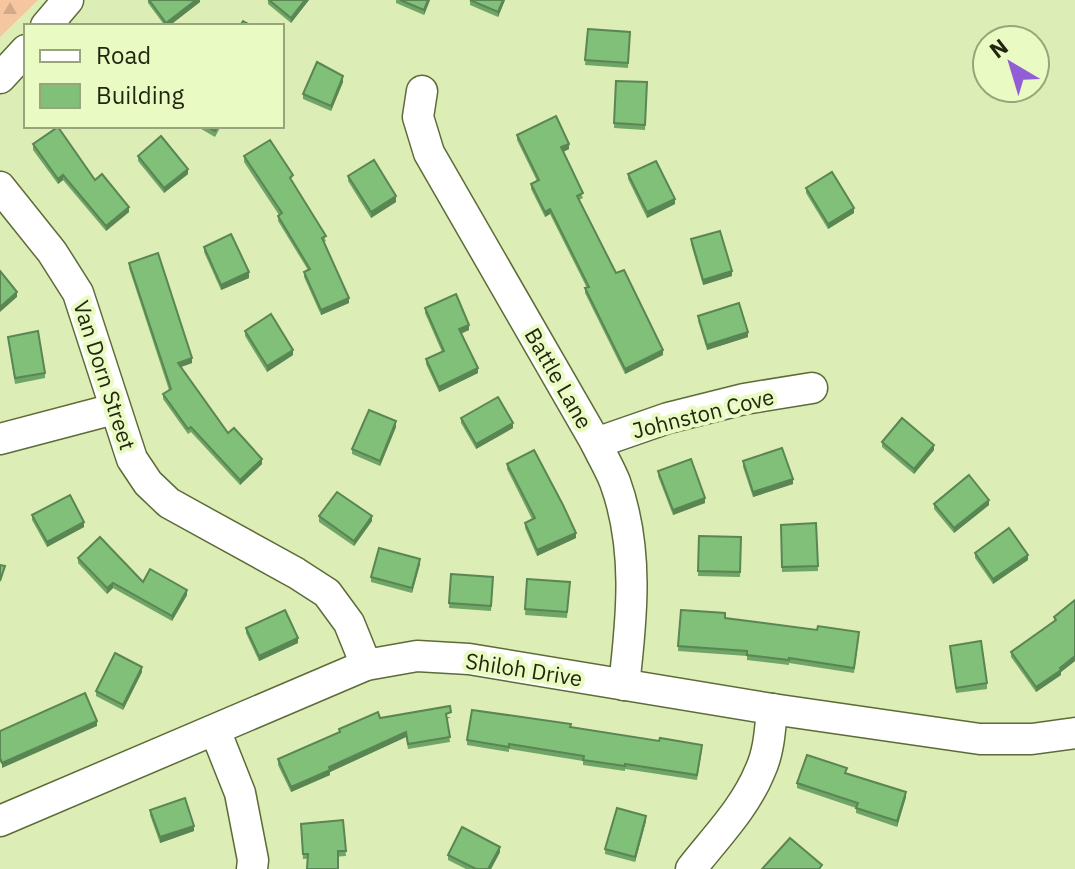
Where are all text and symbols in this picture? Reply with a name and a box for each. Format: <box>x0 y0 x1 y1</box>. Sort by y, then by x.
legend <box>24 24 284 128</box>
north arrow <box>971 24 1051 104</box>
text: N <box>983 32 1014 64</box>
text: Road <box>96 39 151 71</box>
text: Building <box>96 79 184 111</box>
street label: Van Dorn Street <box>67 297 143 453</box>
street label: Battle Lane <box>518 322 600 434</box>
street label: Johnston Cove <box>629 381 777 445</box>
street label: Shiloh Drive <box>464 645 584 693</box>

